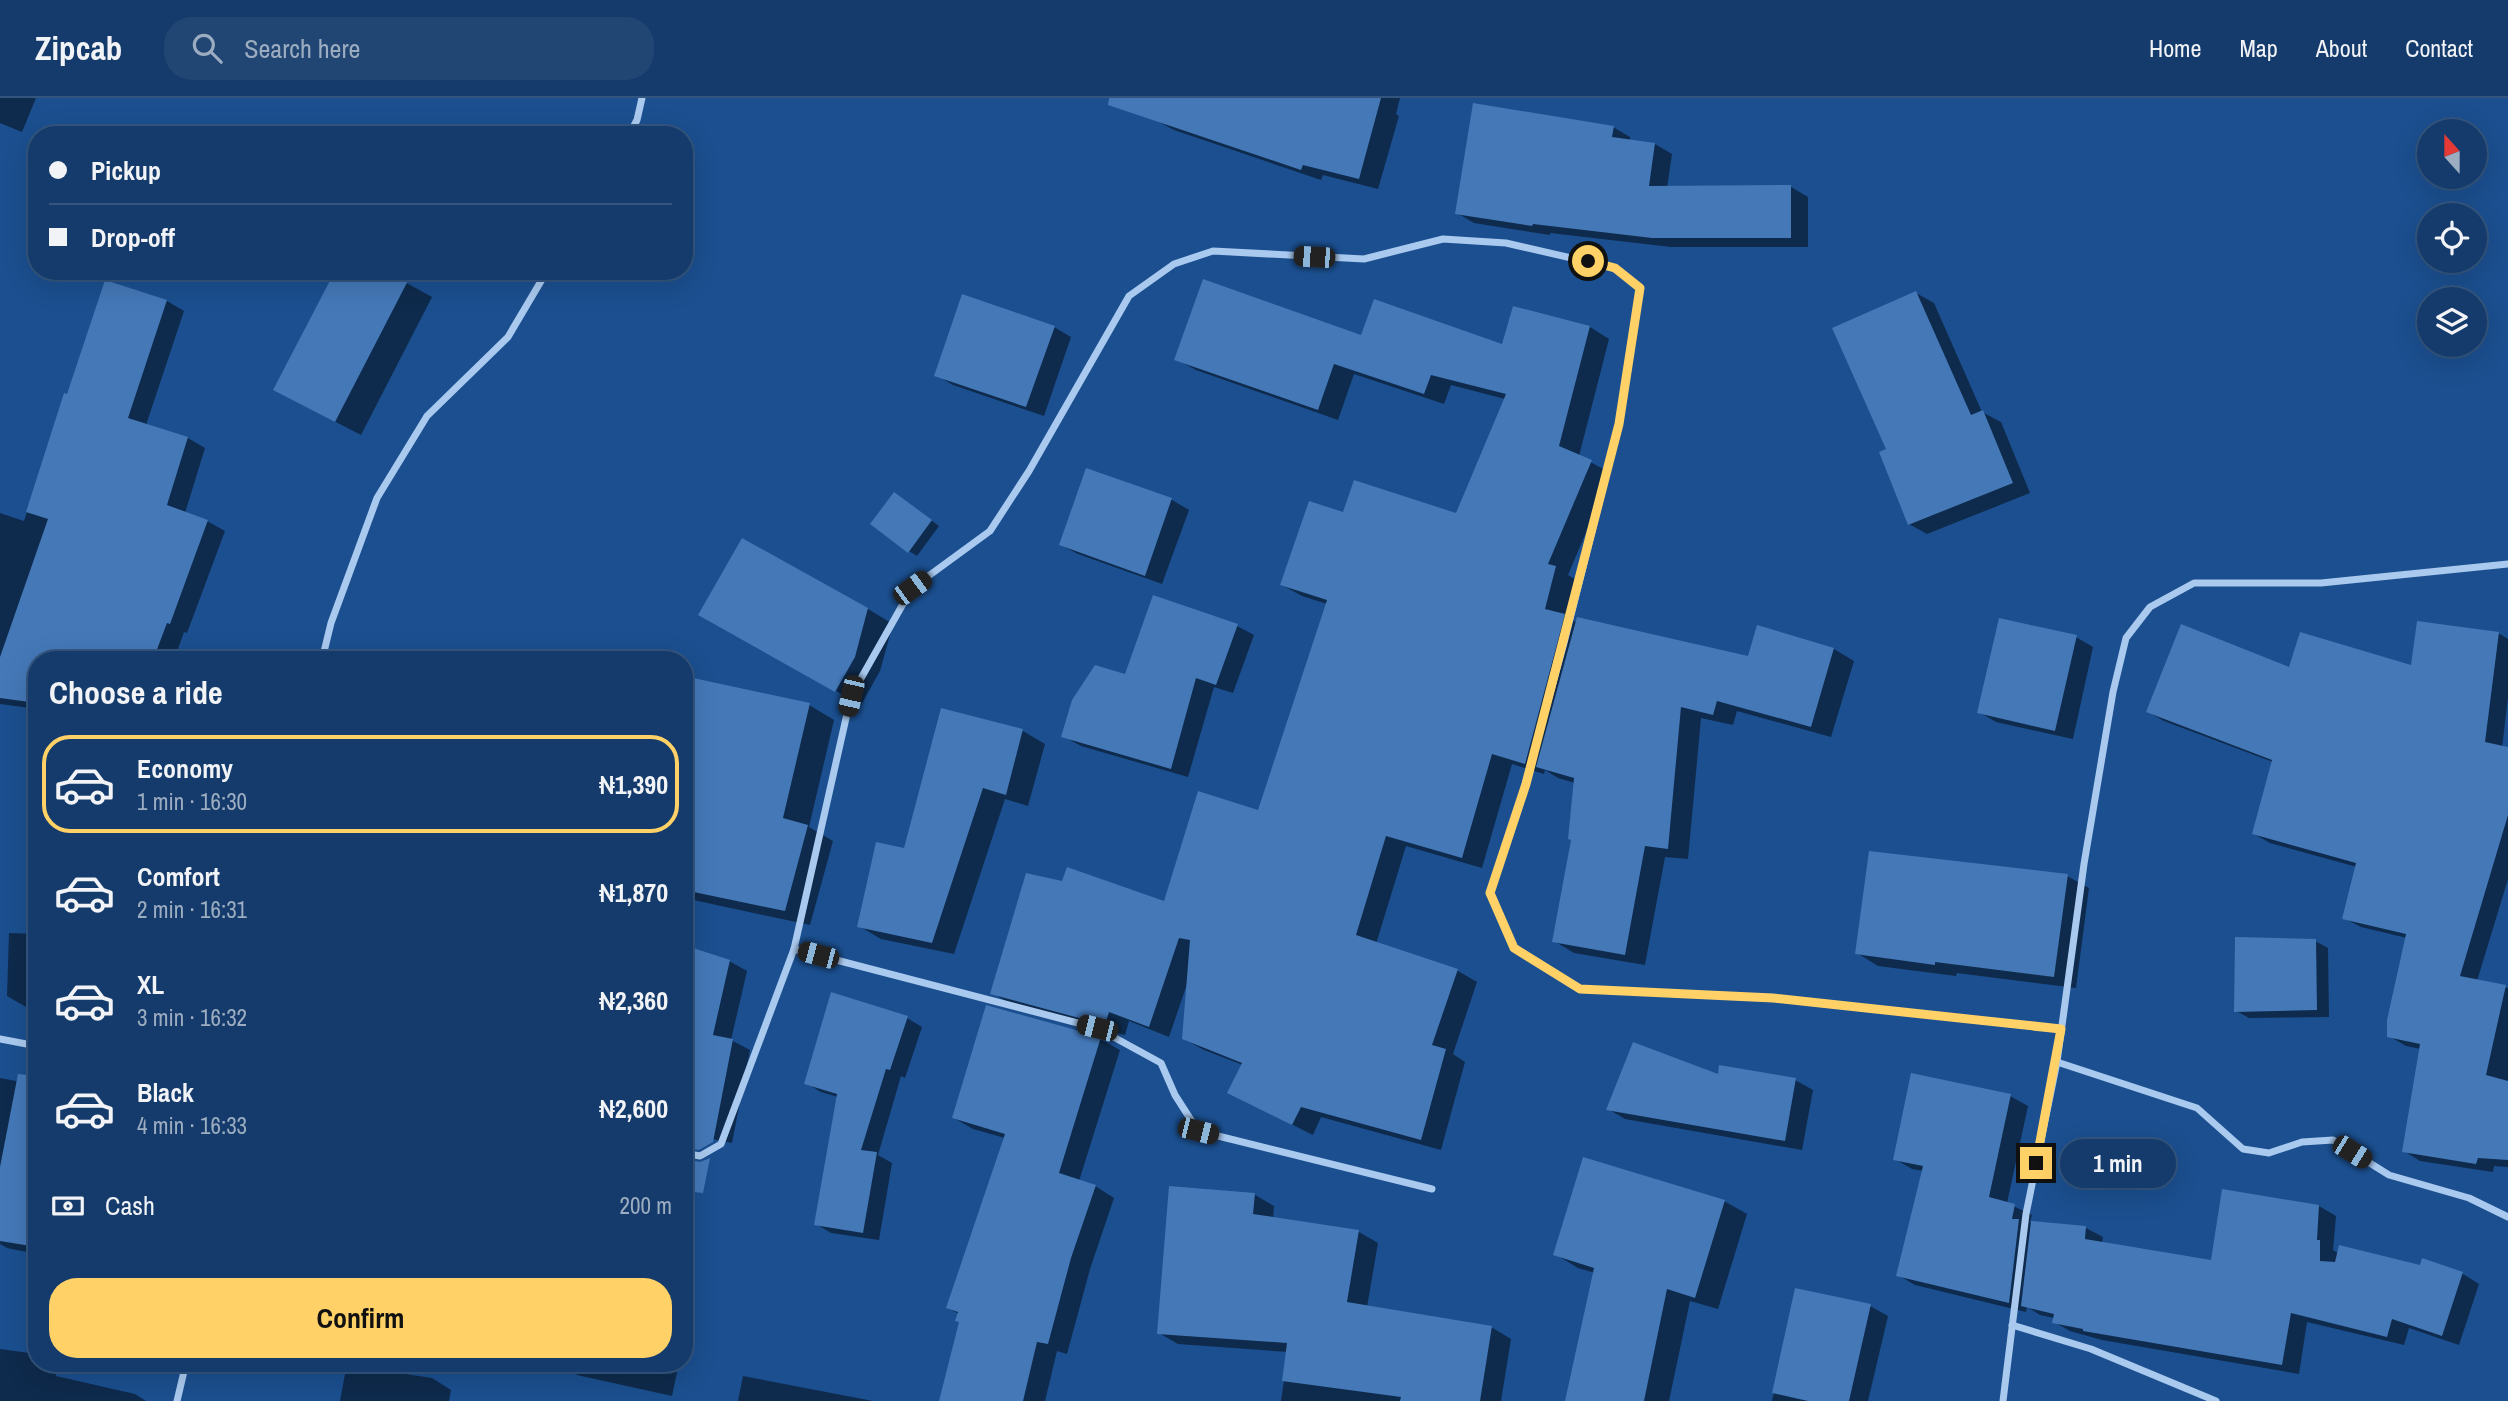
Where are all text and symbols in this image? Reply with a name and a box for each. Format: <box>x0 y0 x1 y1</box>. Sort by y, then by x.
search box <box>164 17 654 80</box>
text: Zipcab <box>35 26 122 70</box>
icon: search <box>188 29 226 67</box>
text: Search here <box>244 31 360 66</box>
text: Home <box>2149 32 2201 64</box>
text: Map <box>2239 32 2278 64</box>
text: About <box>2316 32 2367 64</box>
text: Contact <box>2405 32 2473 64</box>
north arrow <box>2417 119 2487 189</box>
map controls <box>2417 119 2487 357</box>
text: Pickup <box>91 153 161 188</box>
button: locate <box>2417 203 2487 273</box>
text: Drop-off <box>91 220 175 255</box>
car <box>1293 245 1336 269</box>
route start <box>1572 245 1604 277</box>
button: layers <box>2417 287 2487 357</box>
car <box>889 567 936 609</box>
text: Choose a ride <box>49 671 223 714</box>
car <box>837 673 866 719</box>
text: Economy <box>137 751 233 786</box>
icon: car <box>53 753 116 816</box>
text: ₦1,390 <box>599 767 668 802</box>
text: 1 min · 16:30 <box>137 786 247 817</box>
text: Comfort <box>137 859 220 894</box>
icon: car <box>53 861 116 924</box>
text: ₦1,870 <box>599 875 668 910</box>
text: 2 min · 16:31 <box>137 894 247 925</box>
car <box>795 939 842 971</box>
text: XL <box>137 967 164 1002</box>
icon: car <box>53 969 116 1032</box>
text: ₦2,360 <box>599 983 668 1018</box>
text: 3 min · 16:32 <box>137 1002 247 1033</box>
car <box>1075 1013 1120 1043</box>
text: Black <box>137 1075 194 1110</box>
icon: car <box>53 1077 116 1140</box>
text: ₦2,600 <box>599 1091 668 1126</box>
text: 4 min · 16:33 <box>137 1110 247 1141</box>
car <box>1176 1116 1221 1146</box>
car <box>2329 1132 2376 1172</box>
callout: 1 min <box>2060 1138 2176 1188</box>
route end <box>2020 1147 2052 1179</box>
text: 1 min <box>2093 1148 2143 1179</box>
icon: cash <box>49 1187 87 1225</box>
text: Cash <box>105 1188 155 1223</box>
text: 200 m <box>620 1190 672 1221</box>
button: Confirm <box>49 1278 672 1358</box>

